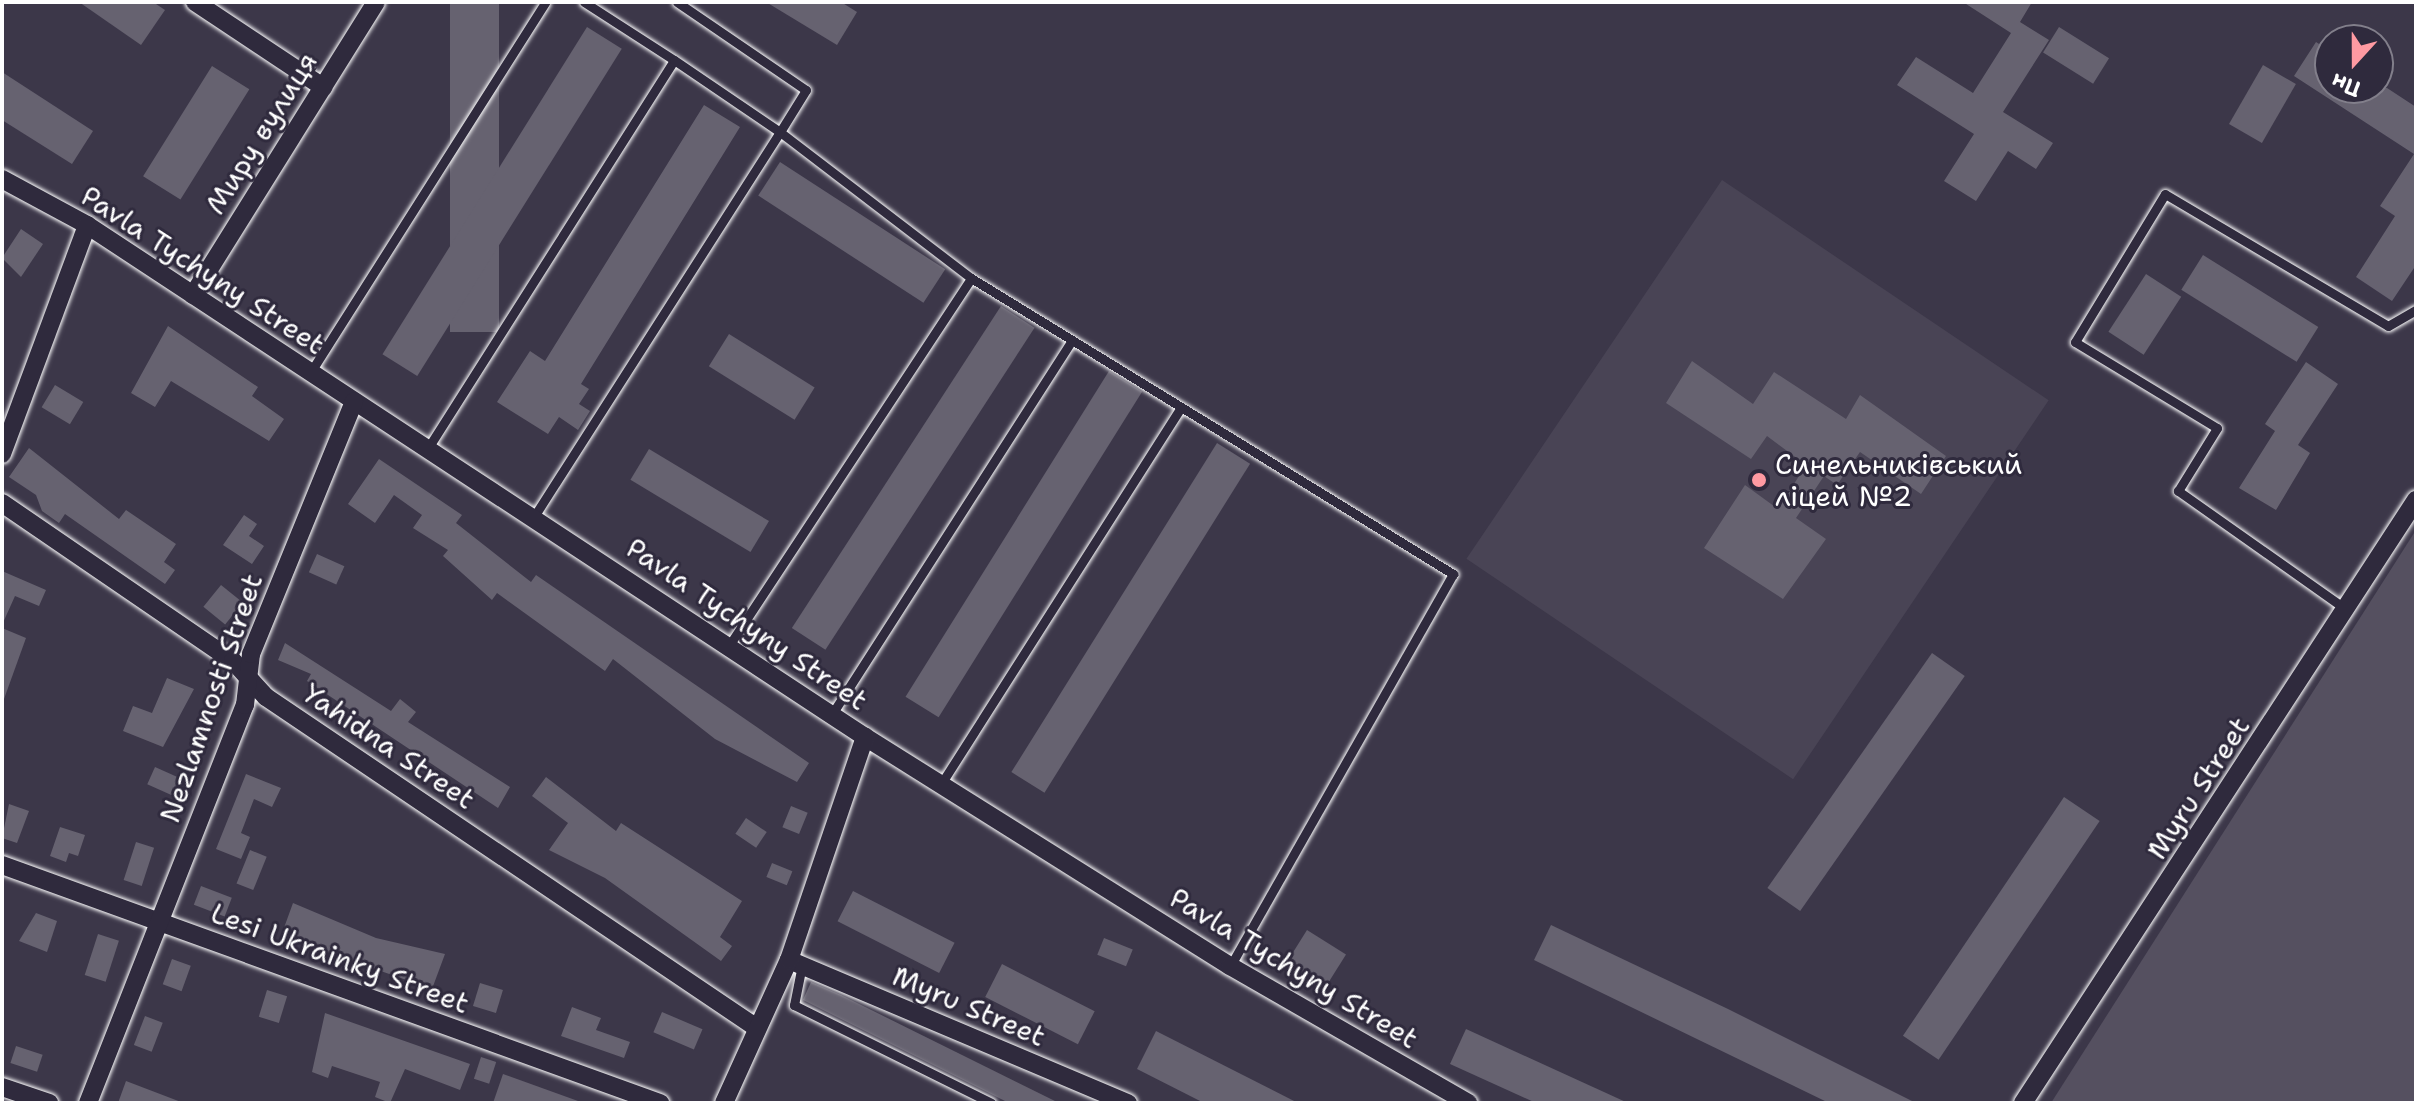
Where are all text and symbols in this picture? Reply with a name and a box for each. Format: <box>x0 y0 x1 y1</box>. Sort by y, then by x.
north arrow <box>2314 24 2394 104</box>
street label: Миру вулиця <box>198 46 324 220</box>
text: Пн <box>2327 66 2365 104</box>
street label: Pavla Tychyny Street <box>75 179 331 361</box>
place label: Синельниківський ліцей №2 <box>1775 447 2022 513</box>
marker: Синельниківський ліцей №2 <box>1750 471 1768 489</box>
street label: Pavla Tychyny Street <box>620 531 874 717</box>
street label: Nezlamnosti Street <box>153 569 269 827</box>
street label: Yahidna Street <box>297 676 481 816</box>
street label: Myru Street <box>2140 711 2256 865</box>
street label: Pavla Tychyny Street <box>1164 881 1424 1055</box>
street label: Lesi Ukrainky Street <box>207 896 473 1020</box>
street label: Myru Street <box>888 959 1050 1053</box>

